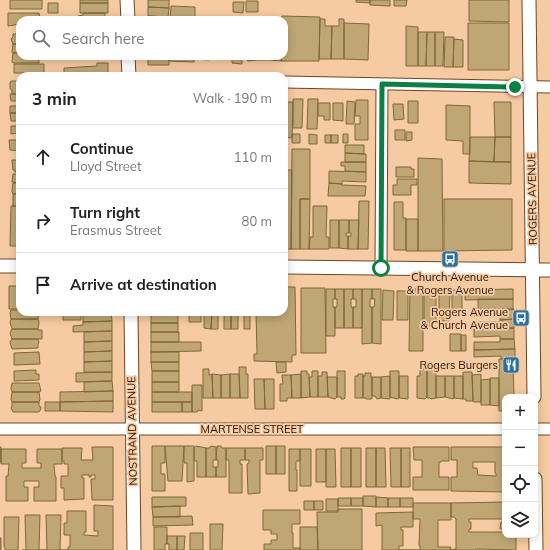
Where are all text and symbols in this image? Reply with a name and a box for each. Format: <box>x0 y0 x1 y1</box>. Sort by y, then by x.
search box <box>16 16 288 60</box>
icon: search <box>30 27 52 49</box>
text: Search here <box>62 29 144 48</box>
route end <box>506 78 524 96</box>
text: 3 min <box>32 88 77 109</box>
text: Walk · 190 m <box>193 90 272 106</box>
text: Continue <box>70 139 133 158</box>
icon: ahead <box>32 146 54 168</box>
text: 110 m <box>234 149 272 165</box>
street label: ROGERS AVENUE <box>524 153 540 245</box>
text: Lloyd Street <box>70 158 141 174</box>
text: Turn right <box>70 203 140 222</box>
icon: right <box>32 210 54 232</box>
text: 80 m <box>242 213 272 229</box>
text: Erasmus Street <box>70 222 161 238</box>
bus stop icon: Church Avenue & Rogers Avenue <box>440 249 460 269</box>
route start <box>372 259 390 277</box>
place label: Church Avenue & Rogers Avenue <box>406 270 494 297</box>
icon: arrive <box>32 274 54 296</box>
text: Arrive at destination <box>70 275 217 294</box>
place label: Rogers Avenue & Church Avenue <box>420 305 508 332</box>
bus stop icon: Rogers Avenue & Church Avenue <box>511 308 531 328</box>
restaurant icon: Rogers Burgers <box>501 355 521 375</box>
place label: Rogers Burgers <box>420 358 498 372</box>
street label: NOSTRAND AVENUE <box>124 376 140 486</box>
map controls <box>502 394 538 538</box>
button: + <box>502 394 538 430</box>
street label: MARTENSE STREET <box>201 422 304 436</box>
button: − <box>502 430 538 466</box>
button: locate <box>502 466 538 502</box>
button: layers <box>502 502 538 538</box>

